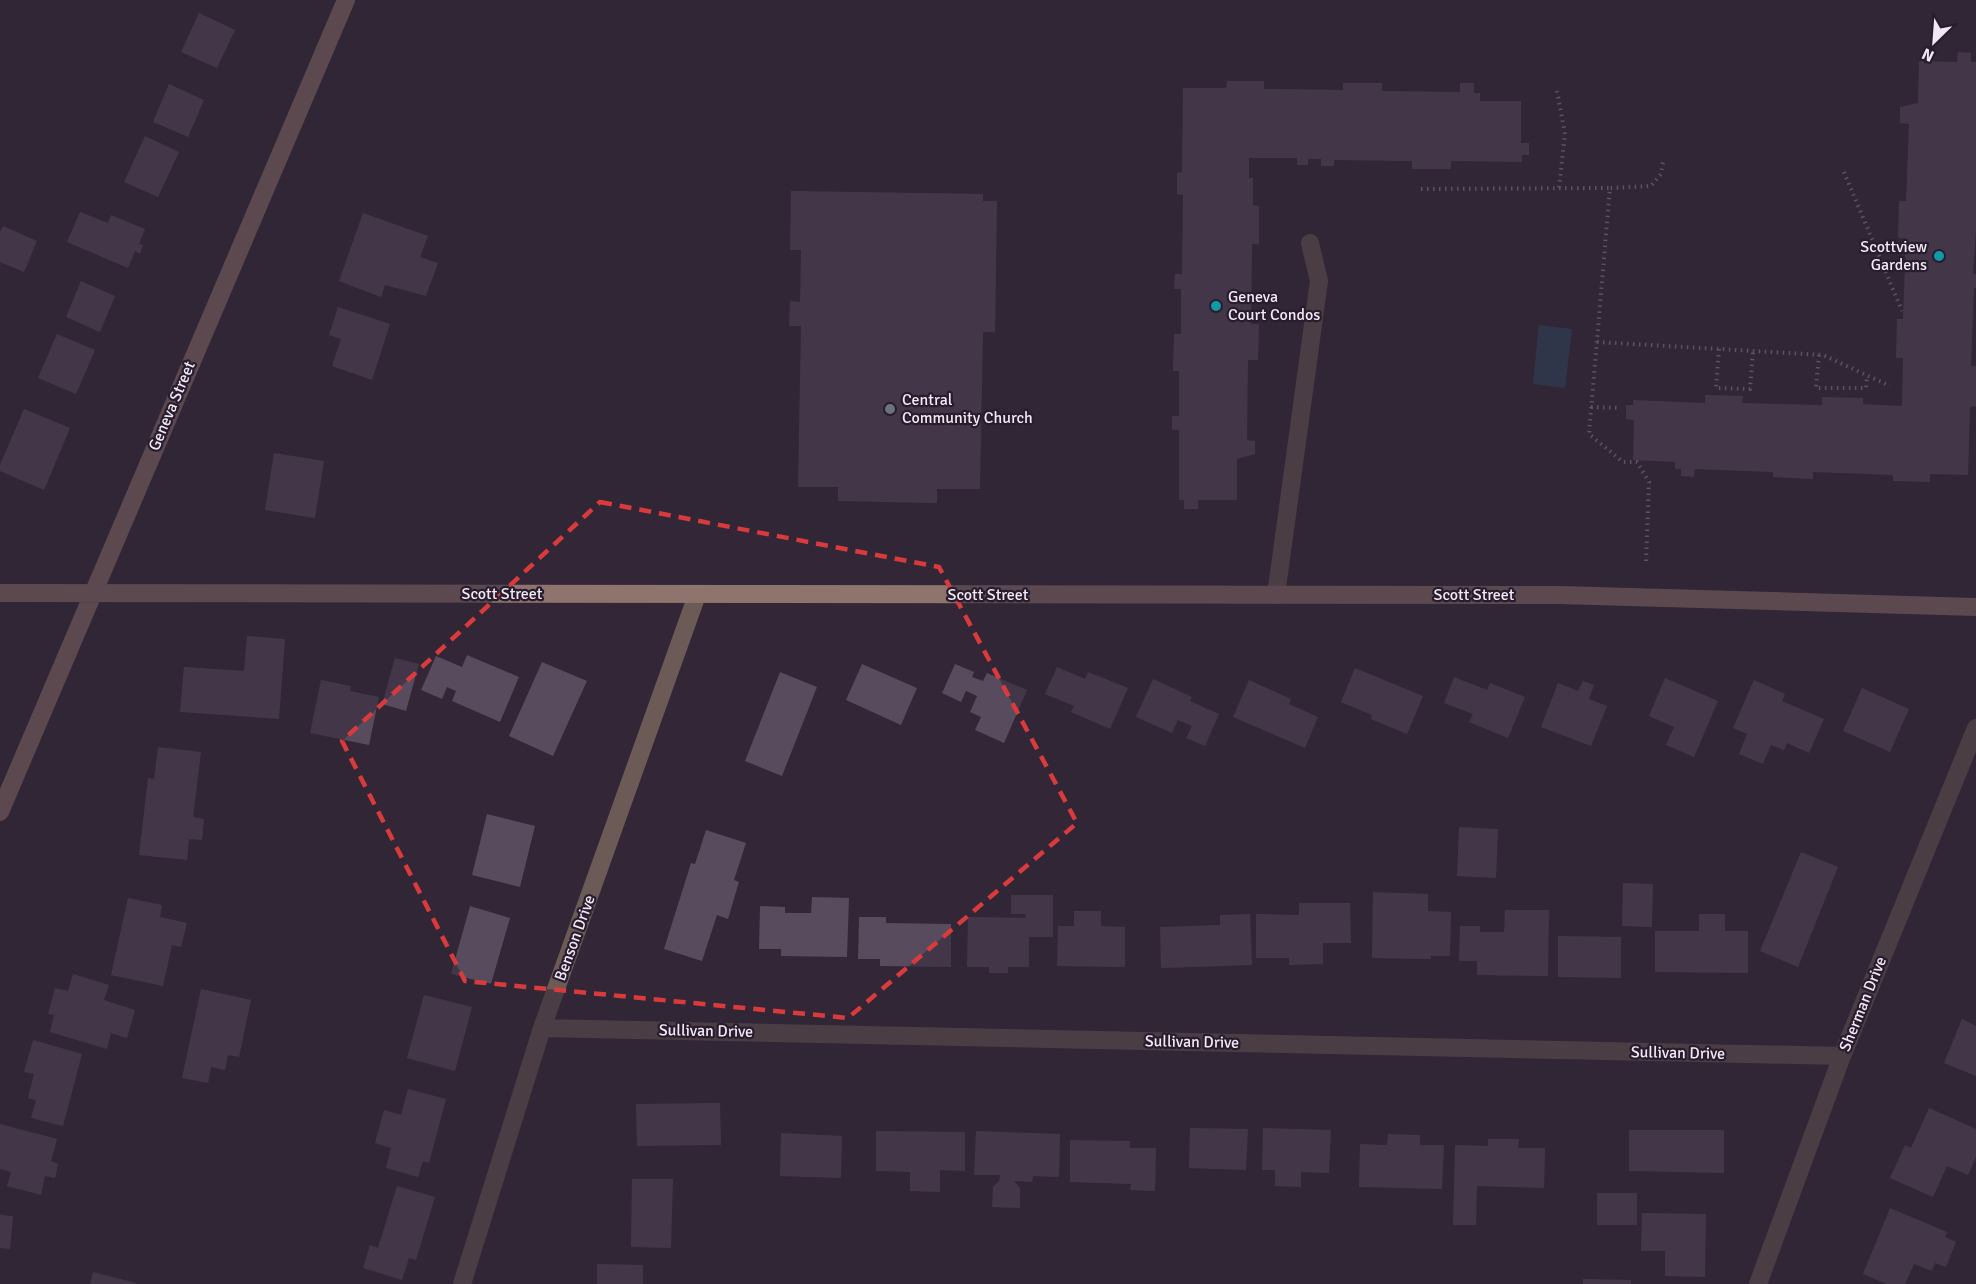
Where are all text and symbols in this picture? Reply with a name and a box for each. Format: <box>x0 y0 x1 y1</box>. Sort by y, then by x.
north arrow <box>1904 12 1964 72</box>
text: N <box>1919 43 1937 66</box>
place label: Scottview Gardens <box>1860 237 1927 275</box>
marker: Scottview Gardens <box>1932 249 1946 263</box>
place label: Geneva Court Condos <box>1228 287 1320 325</box>
marker: Geneva Court Condos <box>1209 299 1223 313</box>
street label: Geneva Street <box>144 358 200 454</box>
place label: Central Community Church <box>902 390 1033 428</box>
marker: Central Community Church <box>883 402 897 416</box>
street label: Scott Street <box>462 584 543 604</box>
street label: Scott Street <box>948 585 1029 605</box>
street label: Scott Street <box>1434 585 1515 605</box>
street label: Benson Drive <box>550 892 600 984</box>
street label: Sherman Drive <box>1835 954 1891 1054</box>
street label: Sullivan Drive <box>659 1020 753 1042</box>
street label: Sullivan Drive <box>1145 1031 1239 1053</box>
street label: Sullivan Drive <box>1631 1042 1725 1064</box>

